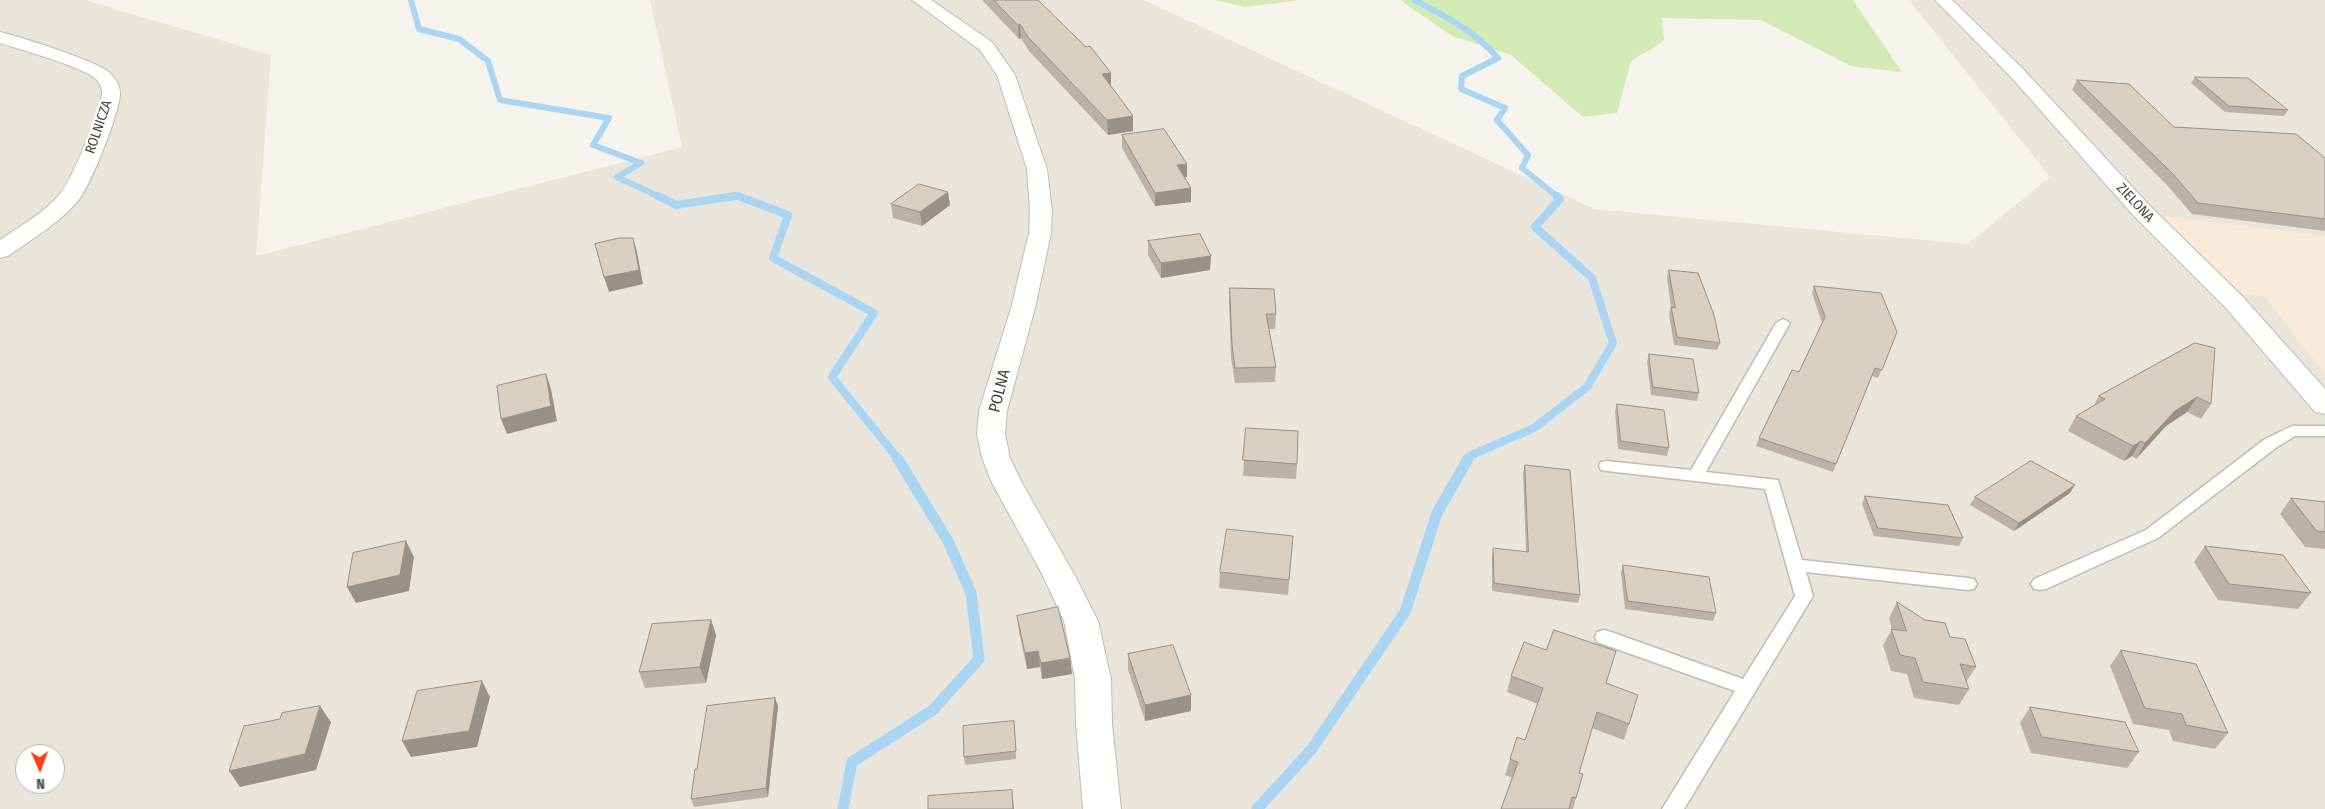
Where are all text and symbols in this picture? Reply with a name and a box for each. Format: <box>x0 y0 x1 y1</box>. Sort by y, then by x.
street label: ROLNICZA <box>82 98 116 156</box>
street label: ZIELONA <box>2113 180 2157 226</box>
street label: POLNA <box>985 368 1015 414</box>
north arrow <box>15 744 65 794</box>
text: N <box>36 775 45 792</box>

